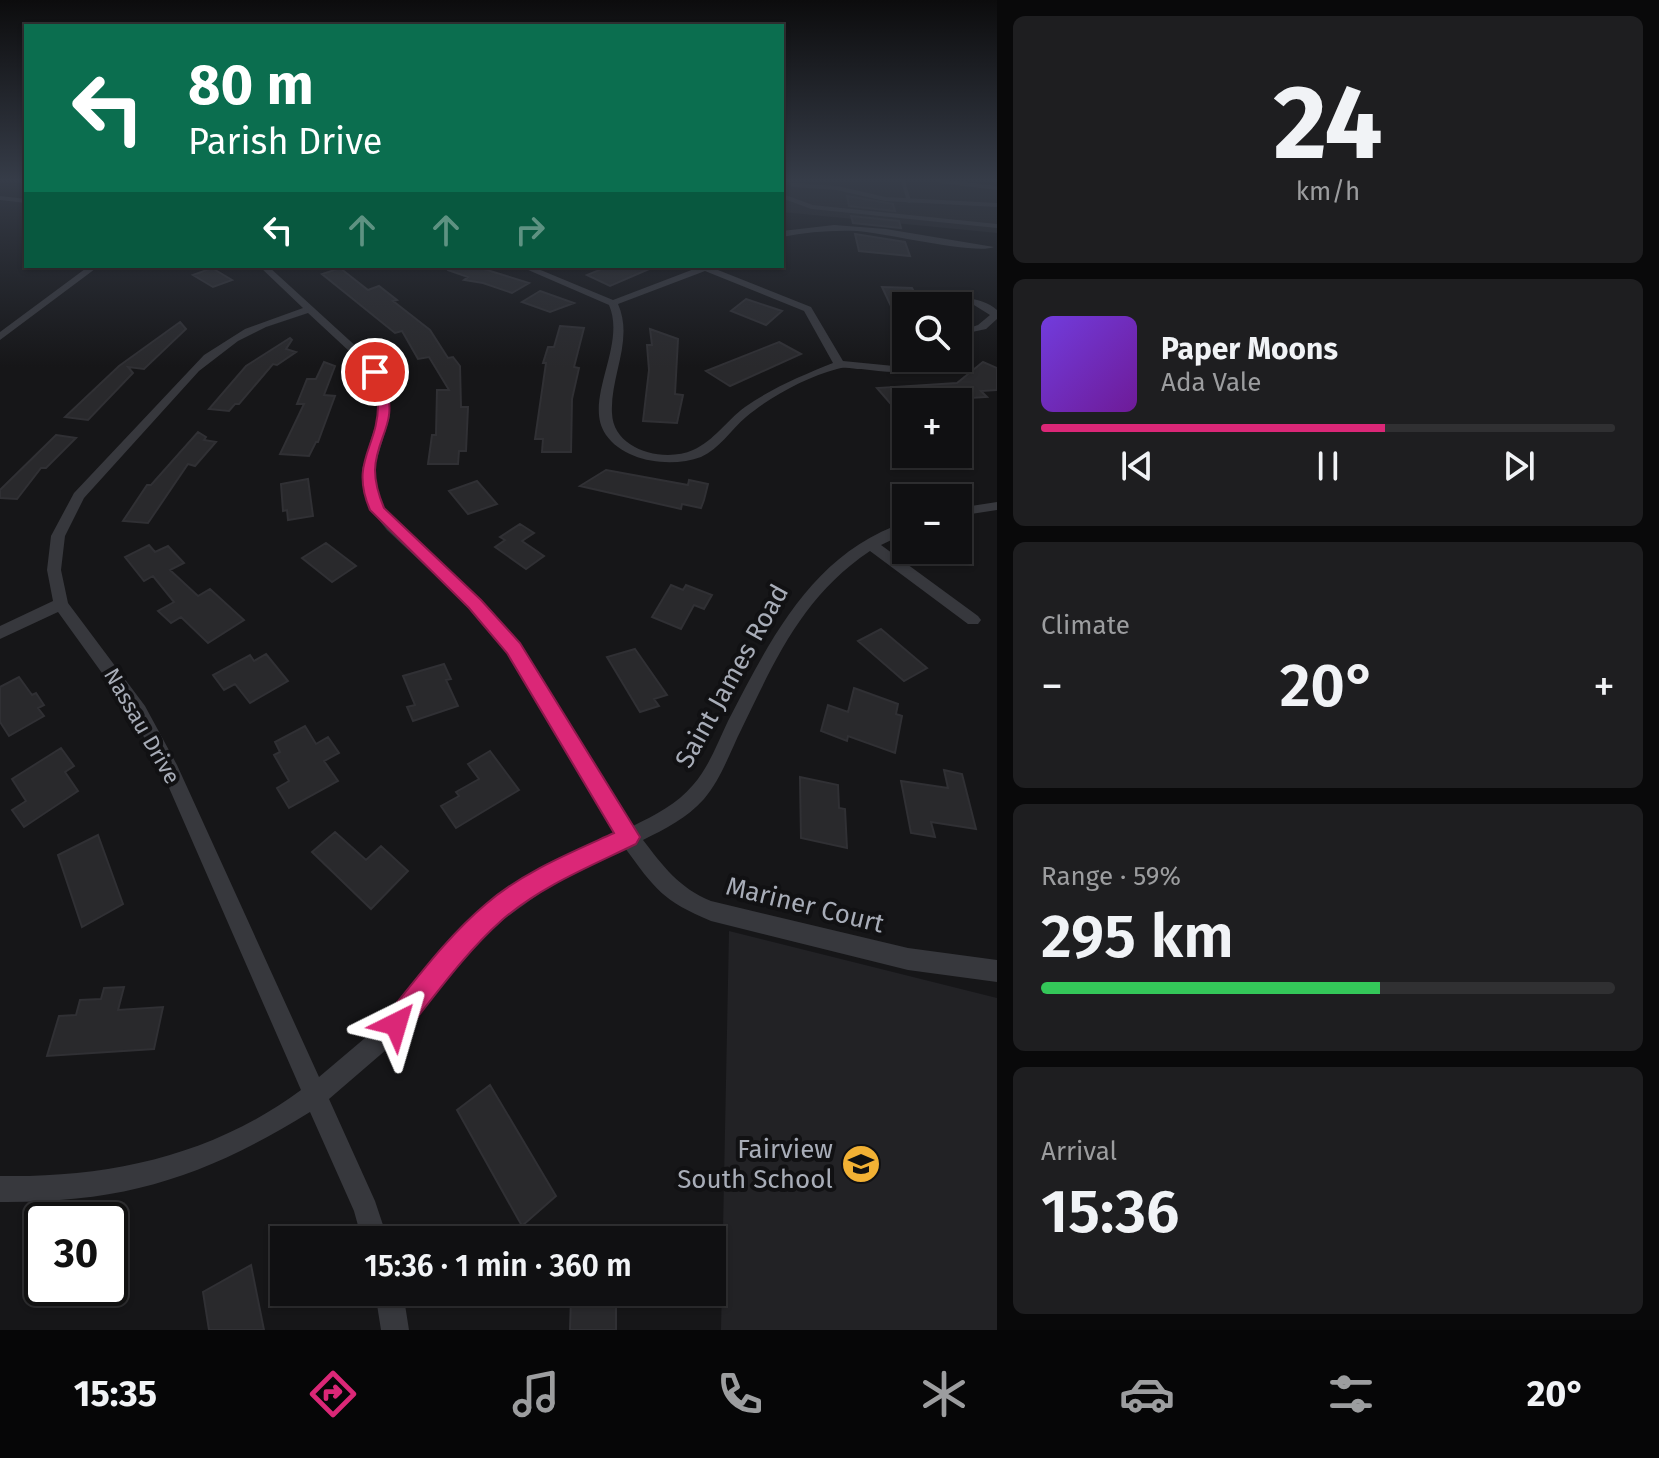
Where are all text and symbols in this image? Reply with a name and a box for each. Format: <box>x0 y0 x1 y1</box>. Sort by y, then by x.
text: 80 m <box>188 52 314 119</box>
icon: left <box>56 56 160 160</box>
text: 24 <box>1273 61 1383 186</box>
text: Parish Drive <box>188 120 382 164</box>
text: km/h <box>1296 176 1360 207</box>
icon: left <box>256 208 300 252</box>
icon: ahead <box>340 208 384 252</box>
icon: ahead <box>424 208 468 252</box>
icon: right <box>508 208 552 252</box>
map controls <box>892 292 972 564</box>
button: search <box>892 292 972 372</box>
text: Paper Moons <box>1161 331 1338 367</box>
pin <box>341 338 409 406</box>
icon: arrive <box>353 350 397 394</box>
text: Ada Vale <box>1161 367 1261 398</box>
button: + <box>892 388 972 468</box>
icon: previous <box>1115 444 1159 488</box>
icon: pause <box>1306 444 1350 488</box>
icon: next <box>1497 444 1541 488</box>
button: − <box>892 484 972 564</box>
street label: Saint James Road <box>669 579 795 773</box>
text: Climate <box>1041 610 1130 641</box>
text: 20° <box>1280 650 1376 722</box>
text: − <box>1041 660 1063 713</box>
text: + <box>1593 660 1615 713</box>
street label: Nassau Drive <box>98 663 186 789</box>
text: Range · 59% <box>1041 861 1181 892</box>
street label: Mariner Court <box>723 870 888 940</box>
text: 295 km <box>1041 901 1234 973</box>
position arrow <box>354 982 438 1066</box>
place label: Fairview South School <box>677 1134 833 1195</box>
text: Arrival <box>1041 1136 1117 1167</box>
school or university icon: Fairview South School <box>840 1143 882 1185</box>
text: 15:36 <box>1041 1176 1179 1248</box>
speed limit sign: 30 <box>24 1202 128 1306</box>
text: 15:36 · 1 min · 360 m <box>364 1248 632 1284</box>
icon: directions <box>305 1366 361 1422</box>
icon: music <box>508 1366 564 1422</box>
icon: phone <box>712 1366 768 1422</box>
icon: climate <box>916 1366 972 1422</box>
icon: car <box>1119 1366 1175 1422</box>
icon: filters <box>1323 1366 1379 1422</box>
text: 15:35 <box>74 1372 157 1416</box>
text: 20° <box>1527 1372 1585 1416</box>

